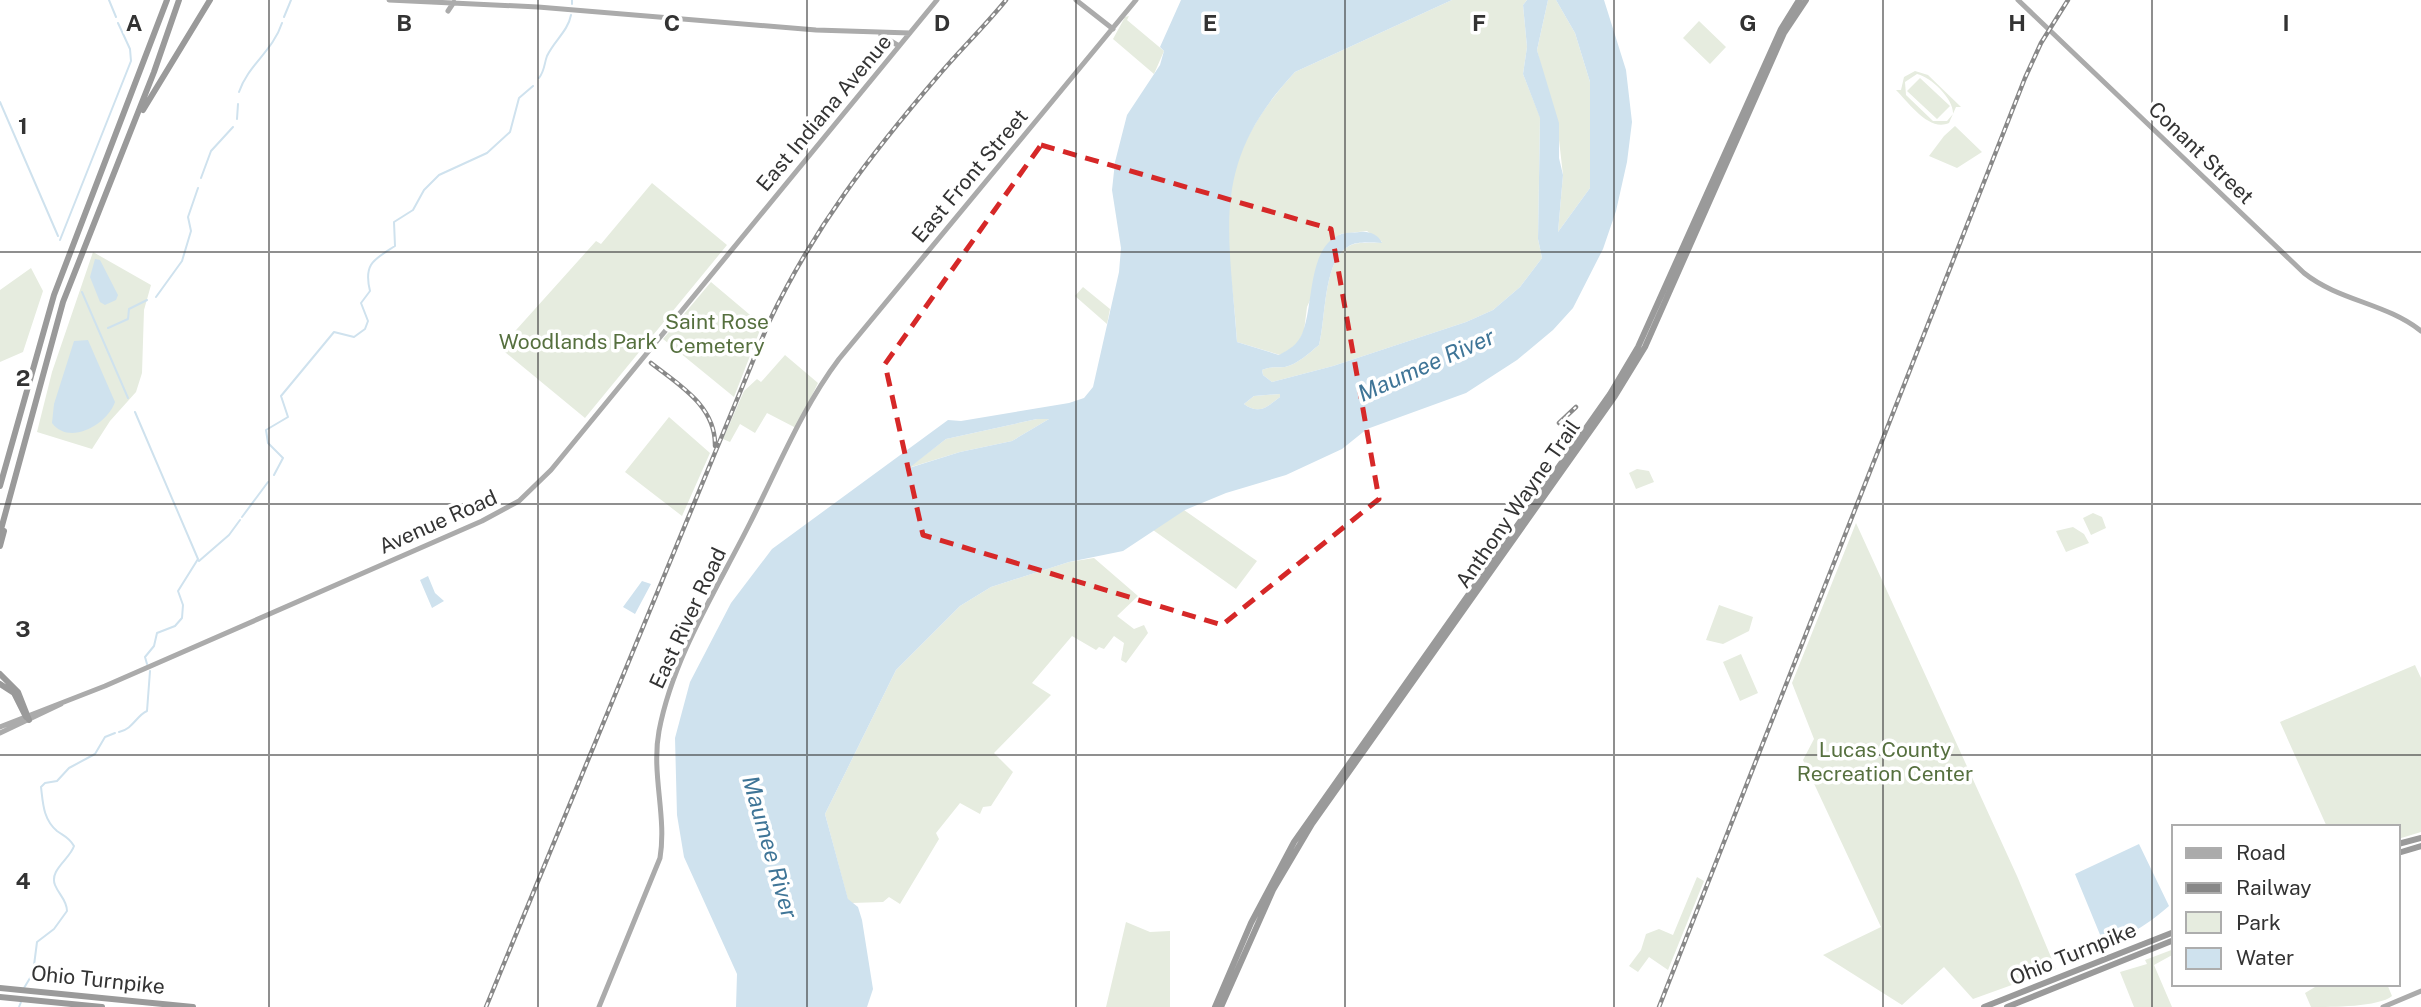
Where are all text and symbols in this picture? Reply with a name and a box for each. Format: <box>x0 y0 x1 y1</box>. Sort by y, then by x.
text: A <box>126 9 143 36</box>
text: B <box>396 9 412 36</box>
text: C <box>664 9 680 36</box>
text: D <box>934 9 950 36</box>
text: E <box>1203 9 1217 36</box>
text: F <box>1472 9 1486 36</box>
text: G <box>1739 9 1757 36</box>
text: H <box>2008 9 2026 36</box>
text: I <box>2282 9 2290 36</box>
street label: East Indiana Avenue <box>751 29 896 196</box>
street label: Conant Street <box>2144 96 2259 209</box>
street label: East Front Street <box>906 104 1033 248</box>
text: 1 <box>18 112 28 139</box>
park label: Saint Rose Cemetery <box>665 309 769 358</box>
water label: Maumee River <box>1353 322 1499 407</box>
park label: Woodlands Park <box>499 329 657 354</box>
text: 2 <box>16 364 30 391</box>
street label: Anthony Wayne Trail <box>1450 415 1585 593</box>
street label: Avenue Road <box>375 484 501 559</box>
street label: East River Road <box>644 543 731 692</box>
text: 3 <box>15 615 31 642</box>
park label: Lucas County Recreation Center <box>1797 737 1973 786</box>
water label: Maumee River <box>737 773 804 922</box>
legend <box>2172 825 2400 986</box>
text: Road <box>2236 840 2286 865</box>
text: 4 <box>15 867 31 894</box>
text: Railway <box>2236 875 2312 900</box>
text: Park <box>2236 910 2281 935</box>
street label: Ohio Turnpike <box>2006 917 2140 990</box>
text: Water <box>2236 945 2294 970</box>
street label: Ohio Turnpike <box>30 960 166 999</box>

